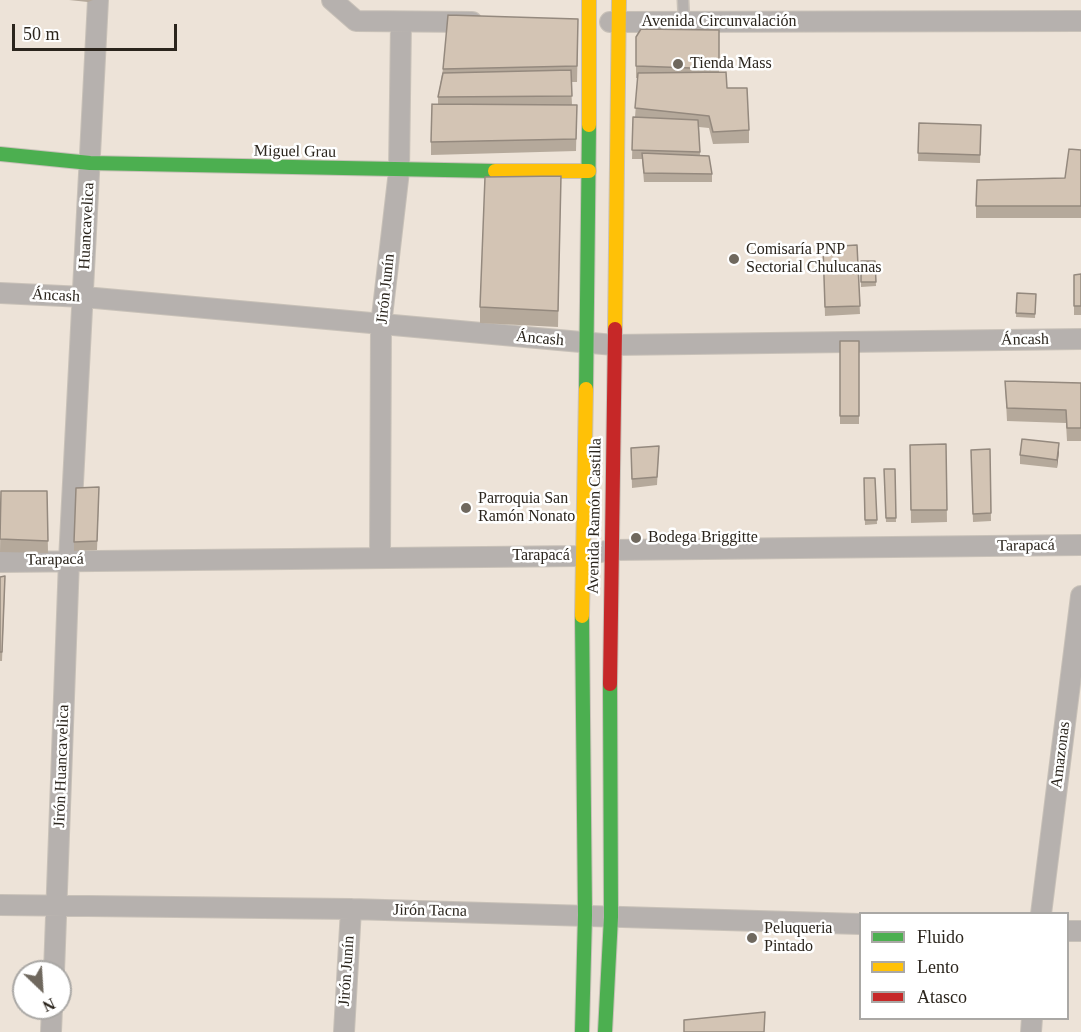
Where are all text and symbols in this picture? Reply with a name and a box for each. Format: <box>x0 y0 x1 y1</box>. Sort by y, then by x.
scale bar <box>15 12 180 50</box>
street label: Avenida Circunvalación <box>642 12 796 32</box>
text: 50 m <box>23 24 60 44</box>
place label: Tienda Mass <box>690 54 772 74</box>
marker: Tienda Mass <box>671 57 685 71</box>
street label: Miguel Grau <box>254 142 336 162</box>
street label: Huancavelica <box>75 182 99 270</box>
place label: Comisaría PNP Sectorial Chulucanas <box>746 240 882 278</box>
marker: Comisaría PNP Sectorial Chulucanas <box>727 252 741 266</box>
street label: Jirón Junín <box>373 253 399 325</box>
street label: Áncash <box>32 285 80 307</box>
street label: Áncash <box>515 327 565 351</box>
street label: Áncash <box>1001 330 1049 350</box>
street label: Avenida Ramón Castilla <box>584 438 606 594</box>
place label: Parroquia San Ramón Nonato <box>478 489 575 527</box>
marker: Parroquia San Ramón Nonato <box>459 501 473 515</box>
place label: Bodega Briggitte <box>648 528 758 548</box>
marker: Bodega Briggitte <box>629 531 643 545</box>
street label: Tarapacá <box>997 536 1055 556</box>
street label: Tarapacá <box>512 546 570 566</box>
street label: Tarapacá <box>26 550 84 570</box>
street label: Jirón Huancavelica <box>50 704 74 828</box>
street label: Amazonas <box>1047 720 1075 790</box>
street label: Jirón Tacna <box>393 901 467 921</box>
legend <box>859 912 1069 1020</box>
place label: Peluqueria Pintado <box>764 919 832 957</box>
text: Fluido <box>917 927 964 947</box>
marker: Peluqueria Pintado <box>745 931 759 945</box>
street label: Jirón Junín <box>335 935 359 1007</box>
text: Lento <box>917 957 959 977</box>
north arrow <box>12 960 72 1020</box>
text: Atasco <box>917 987 967 1007</box>
text: N <box>40 995 58 1015</box>

